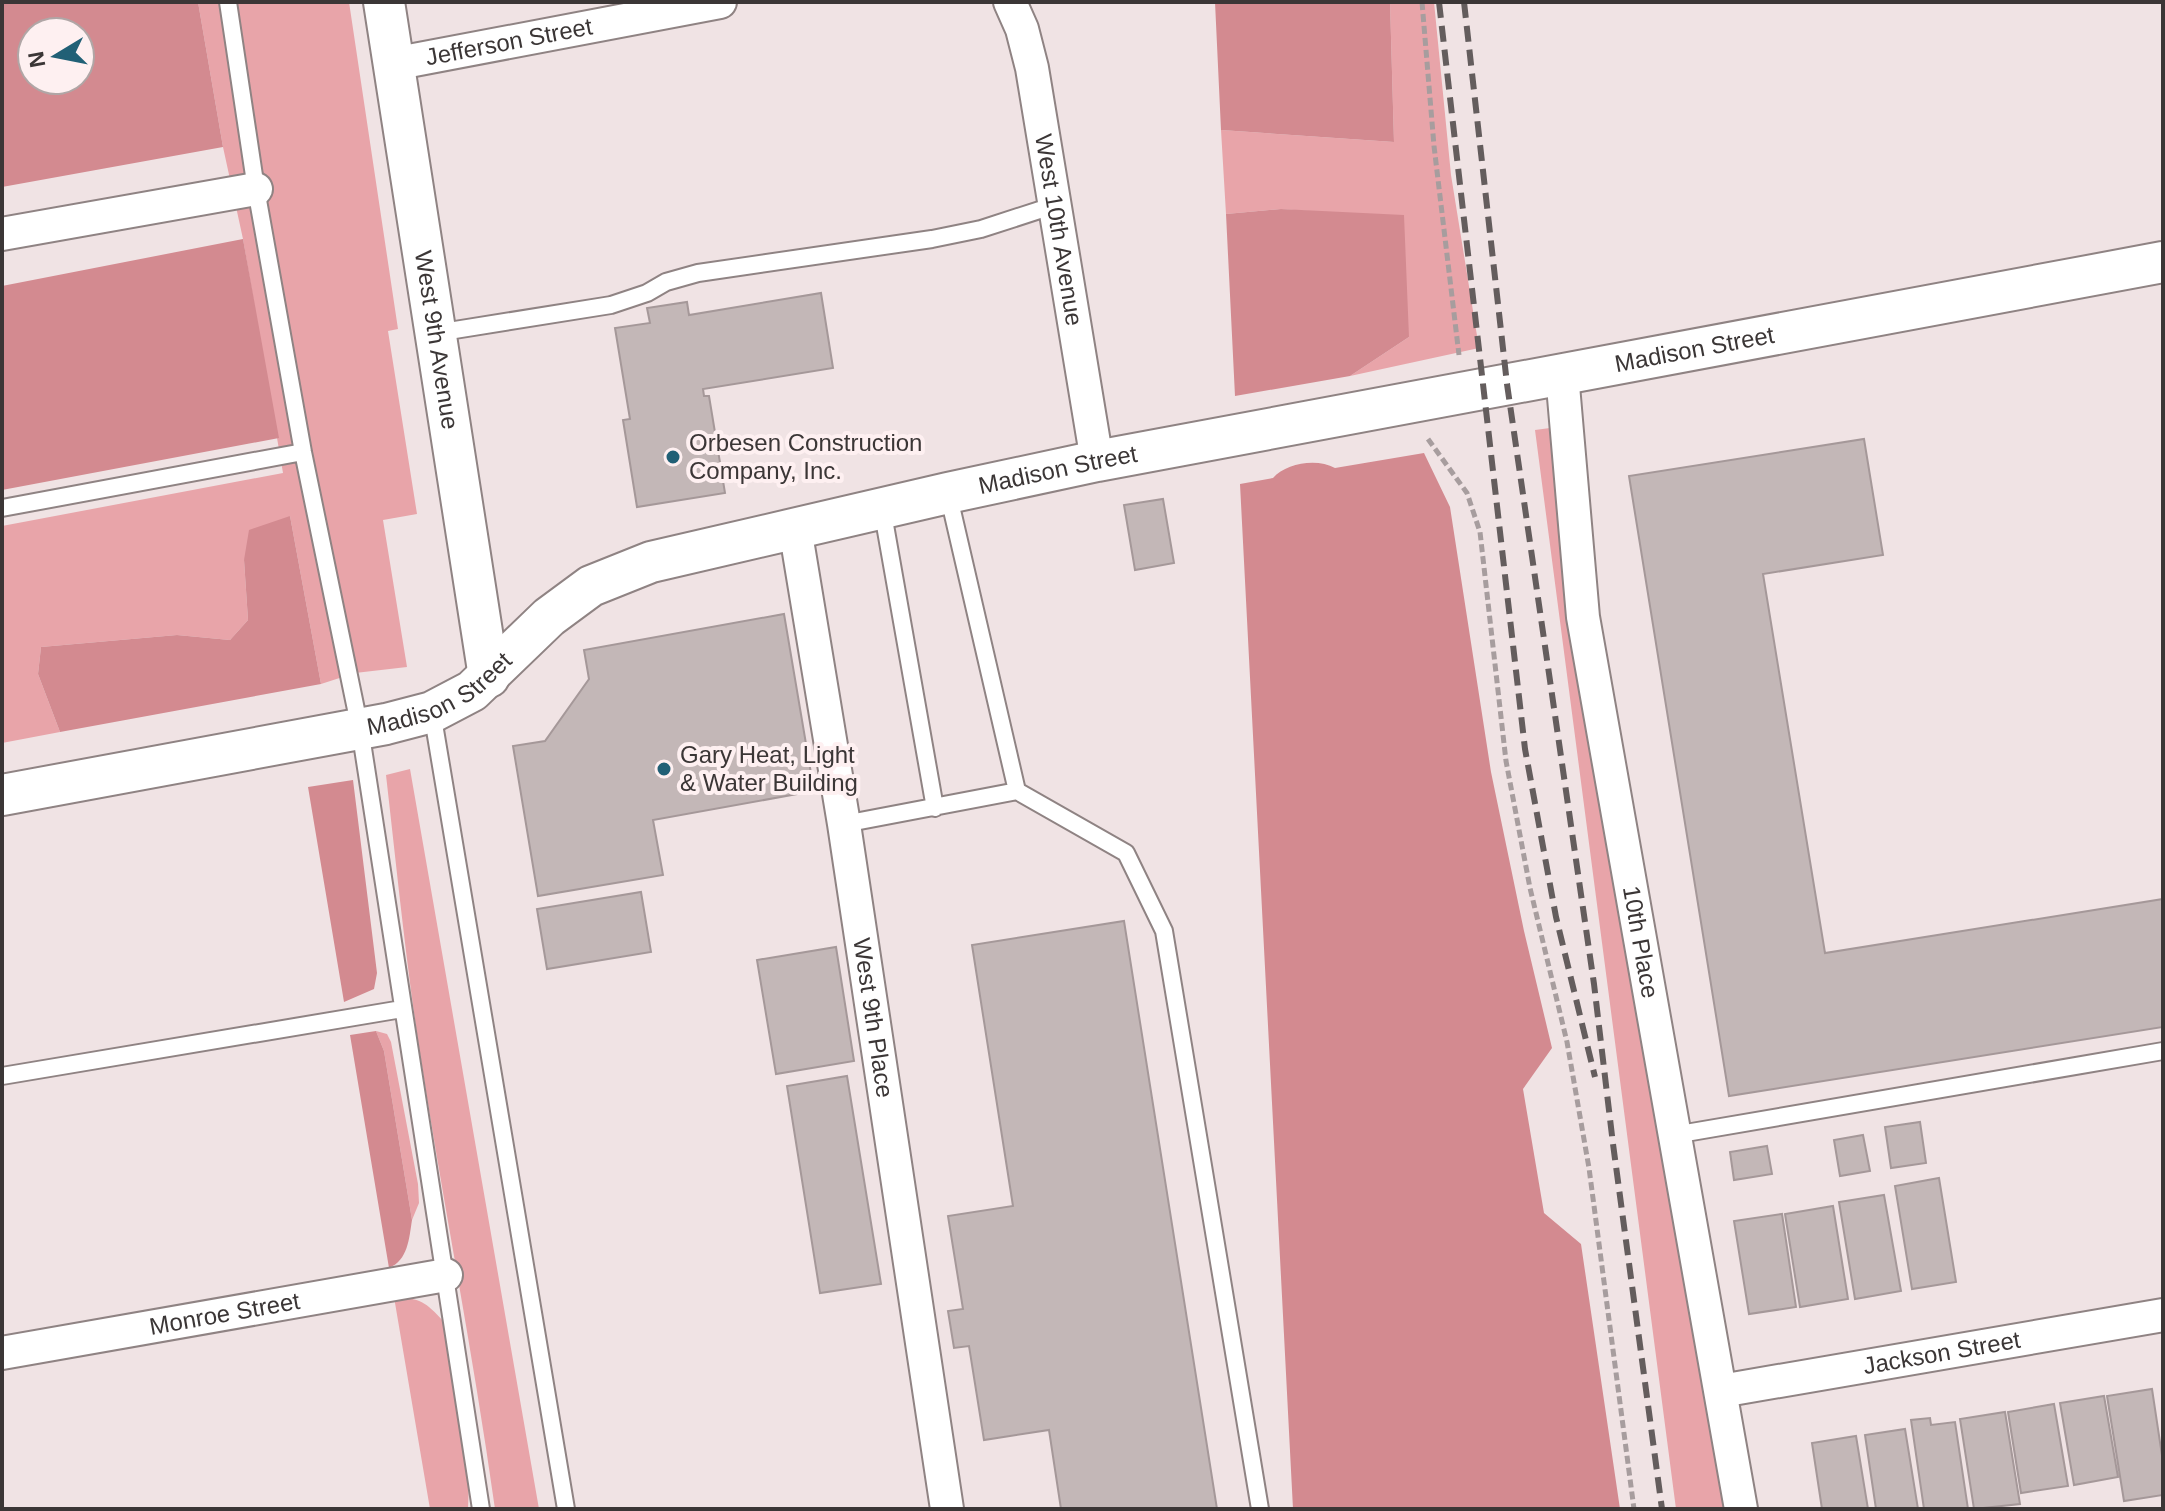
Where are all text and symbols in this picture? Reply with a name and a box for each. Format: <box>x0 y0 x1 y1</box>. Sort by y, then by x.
street label: Jefferson Street <box>423 12 595 71</box>
north arrow <box>16 16 96 96</box>
text: N <box>23 49 50 69</box>
street label: West 10th Avenue <box>1030 132 1088 328</box>
street label: West 9th Avenue <box>410 249 464 431</box>
street label: Madison Street <box>1613 321 1777 377</box>
place label: Orbesen Construction Company, Inc. <box>689 429 922 484</box>
street label: Madison Street <box>976 440 1140 499</box>
marker: Orbesen Construction Company, Inc. <box>664 448 682 466</box>
street label: Madison Street <box>365 646 517 740</box>
place label: Gary Heat, Light & Water Building <box>680 741 858 796</box>
marker: Gary Heat, Light & Water Building <box>655 760 673 778</box>
street label: 10th Place <box>1618 884 1664 1000</box>
street label: West 9th Place <box>848 936 899 1099</box>
street label: Monroe Street <box>147 1287 302 1340</box>
street label: Jackson Street <box>1861 1326 2023 1379</box>

